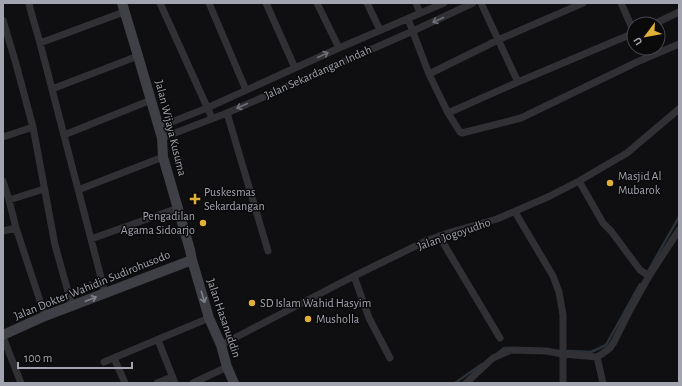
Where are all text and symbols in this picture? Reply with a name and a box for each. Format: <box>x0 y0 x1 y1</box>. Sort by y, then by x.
north arrow <box>626 16 666 56</box>
one-way arrow <box>432 17 444 24</box>
text: U <box>631 35 644 47</box>
street label: Jalan Sekardangan Indah <box>263 43 373 101</box>
one-way arrow <box>316 51 328 59</box>
street label: Jalan Wijaya Kusuma <box>152 79 189 178</box>
one-way arrow <box>236 103 248 110</box>
place label: Masjid Al Mubarok <box>618 170 662 196</box>
marker: Masjid Al Mubarok <box>605 178 615 188</box>
place label: Puskesmas Sekardangan <box>204 186 265 212</box>
marker: Puskesmas Sekardangan <box>189 193 201 205</box>
place label: Pengadilan Agama Sidoarjo <box>121 210 195 237</box>
street label: Jalan Jogoyudho <box>416 216 492 253</box>
marker: Pengadilan Agama Sidoarjo <box>198 218 208 228</box>
street label: Jalan Dokter Wahidin Sudirohusodo <box>12 248 172 322</box>
street label: Jalan Hasanuddin <box>205 277 243 359</box>
one-way arrow <box>200 291 207 304</box>
one-way arrow <box>84 294 96 302</box>
place label: SD Islam Wahid Hasyim <box>260 297 371 310</box>
marker: SD Islam Wahid Hasyim <box>247 298 257 308</box>
place label: Musholla <box>316 313 360 325</box>
marker: Musholla <box>303 314 313 324</box>
scale bar <box>18 344 132 370</box>
text: 100 m <box>24 352 52 364</box>

